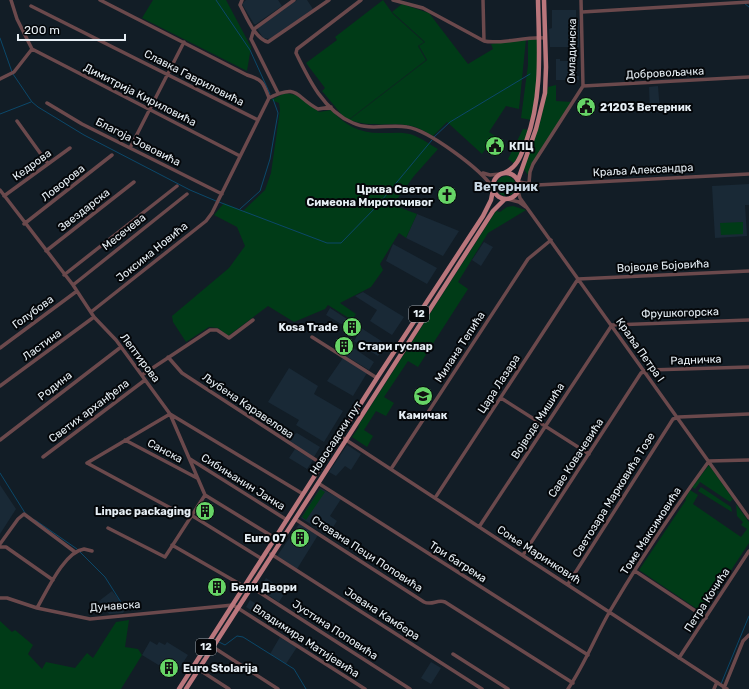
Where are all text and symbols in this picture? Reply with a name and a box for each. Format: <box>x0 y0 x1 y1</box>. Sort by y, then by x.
scale bar <box>18 16 125 42</box>
street label: Омладинска <box>565 18 579 84</box>
text: 200 m <box>24 23 60 37</box>
street label: Славка Гавриловића <box>142 47 246 109</box>
street label: Димитрија Кириловића <box>82 61 198 129</box>
street label: Добровољачка <box>625 64 705 82</box>
public building icon: 21203 Ветерник <box>575 96 597 118</box>
place label: 21203 Ветерник <box>600 101 692 114</box>
street label: Благоја Јововића <box>93 115 183 169</box>
public building icon: КПЦ <box>484 135 506 157</box>
place label: КПЦ <box>509 140 534 153</box>
street label: Кедрова <box>10 147 54 183</box>
street label: Краља Александра <box>592 161 694 179</box>
street label: Ловорова <box>39 162 87 204</box>
district label: Ветерник <box>474 179 538 194</box>
place label: Црква Светог Симеона Мироточивог <box>307 183 433 209</box>
church icon: Црква Светог Симеона Мироточивог <box>436 184 458 206</box>
street label: Звездарска <box>56 186 112 234</box>
street label: Месечева <box>100 211 148 253</box>
street label: Јоксима Новића <box>114 219 190 285</box>
street label: Војводе Бојовића <box>616 257 710 275</box>
street label: Голубова <box>10 293 56 331</box>
street label: Фрушкогорска <box>641 305 719 321</box>
road number: 12 <box>409 306 429 322</box>
street label: Милана Тепића <box>432 309 488 385</box>
building icon: Kosa Trade <box>341 316 363 338</box>
street label: Краља Петра I <box>613 316 667 384</box>
place label: Kosa Trade <box>278 321 338 334</box>
street label: Ластина <box>20 327 64 363</box>
street label: Лептирова <box>117 331 163 385</box>
building icon: Стари гуслар <box>333 335 355 357</box>
place label: Стари гуслар <box>358 340 433 353</box>
street label: Цара Лазара <box>475 352 523 416</box>
street label: Радничка <box>670 353 722 367</box>
street label: Родина <box>35 369 75 403</box>
street label: Љубена Каравелова <box>200 371 296 441</box>
street label: Светих арханђела <box>46 377 132 445</box>
street label: Војводе Мишића <box>509 381 567 461</box>
school or university icon: Камичак <box>412 385 434 407</box>
street label: Новосадски пут <box>307 399 365 477</box>
place label: Камичак <box>399 409 448 422</box>
street label: Саве Ковачевића <box>546 416 606 500</box>
street label: Светозара Марковића Тозе <box>570 430 658 560</box>
street label: Санска <box>145 436 185 466</box>
street label: Сибињанин Јанка <box>199 451 287 513</box>
street label: Томе Максимовића <box>618 485 684 577</box>
building icon: Linpac packaging <box>194 500 216 522</box>
place label: Linpac packaging <box>95 505 191 518</box>
street label: Стевана Пеци Поповића <box>309 513 425 595</box>
street label: Соње Маринковић <box>495 523 583 587</box>
building icon: Euro 07 <box>289 527 311 549</box>
place label: Euro 07 <box>244 532 287 545</box>
street label: Три багрема <box>427 539 489 585</box>
street label: Петра Кочића <box>682 566 732 634</box>
building icon: Бели Двори <box>206 576 228 598</box>
place label: Бели Двори <box>231 581 297 594</box>
street label: Јована Камбера <box>342 585 422 643</box>
street label: Јустина Поповића <box>290 597 380 663</box>
street label: Дунавска <box>89 598 141 614</box>
street label: Владимира Матијевића <box>250 602 362 680</box>
road number: 12 <box>196 639 216 655</box>
building icon: Euro Stolarija <box>158 657 180 679</box>
place label: Euro Stolarija <box>183 662 258 675</box>

